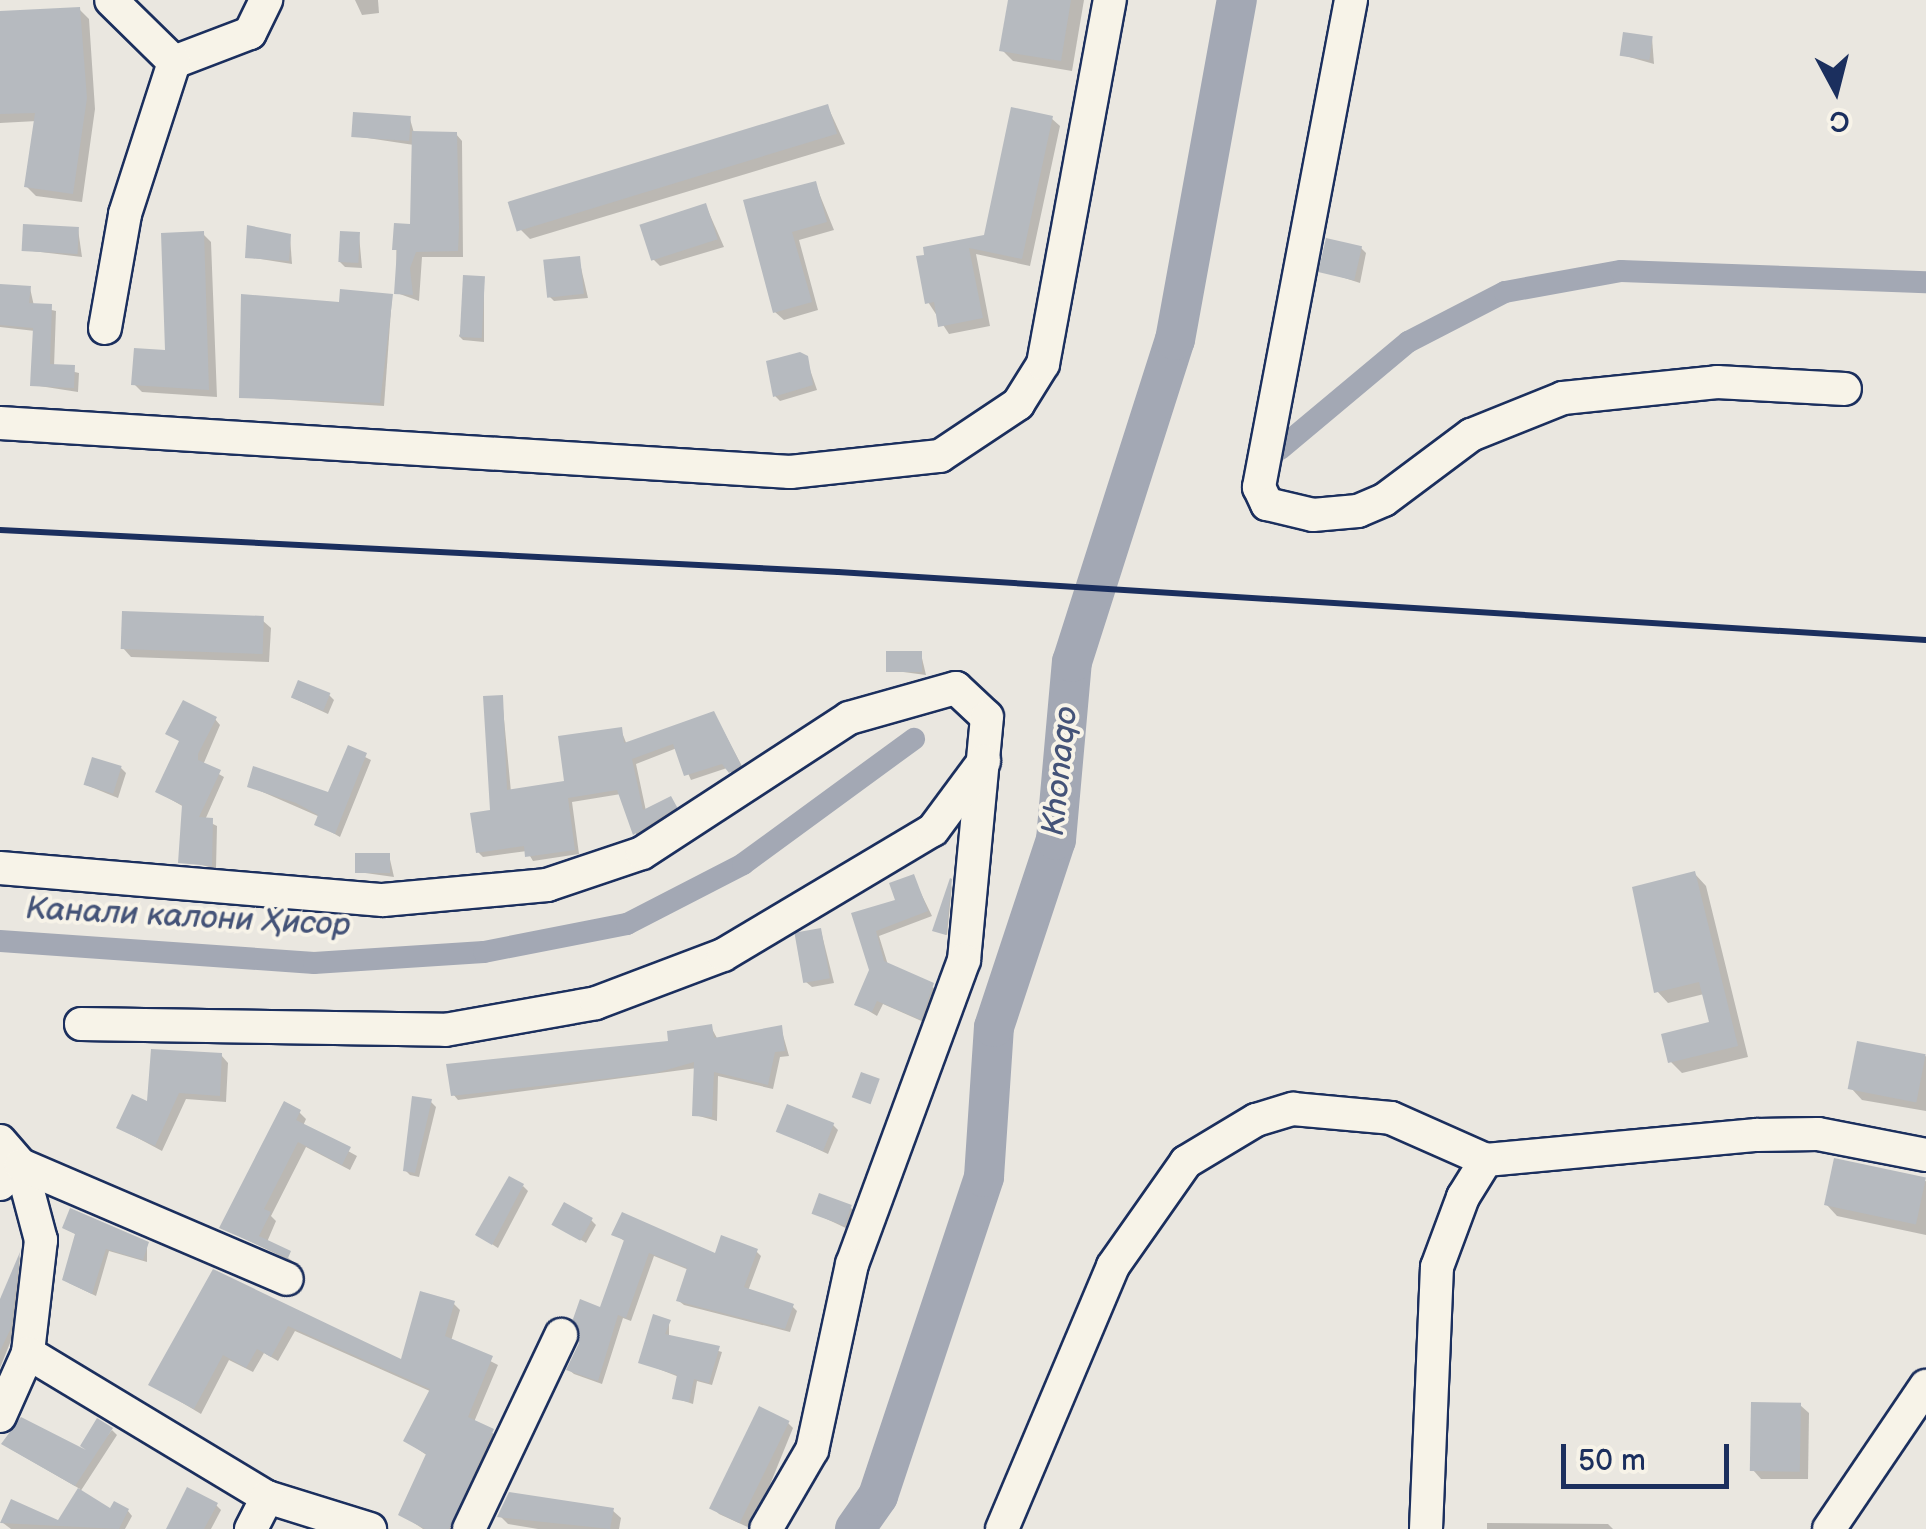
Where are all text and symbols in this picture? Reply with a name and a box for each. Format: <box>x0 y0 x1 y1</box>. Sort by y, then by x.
north arrow <box>1786 40 1886 140</box>
text: С <box>1828 103 1851 138</box>
water label: Khonaqo <box>1035 704 1087 838</box>
water label: Канали калони Ҳисор <box>25 890 351 946</box>
scale bar <box>1566 1424 1734 1486</box>
text: 50 m <box>1578 1443 1646 1479</box>

